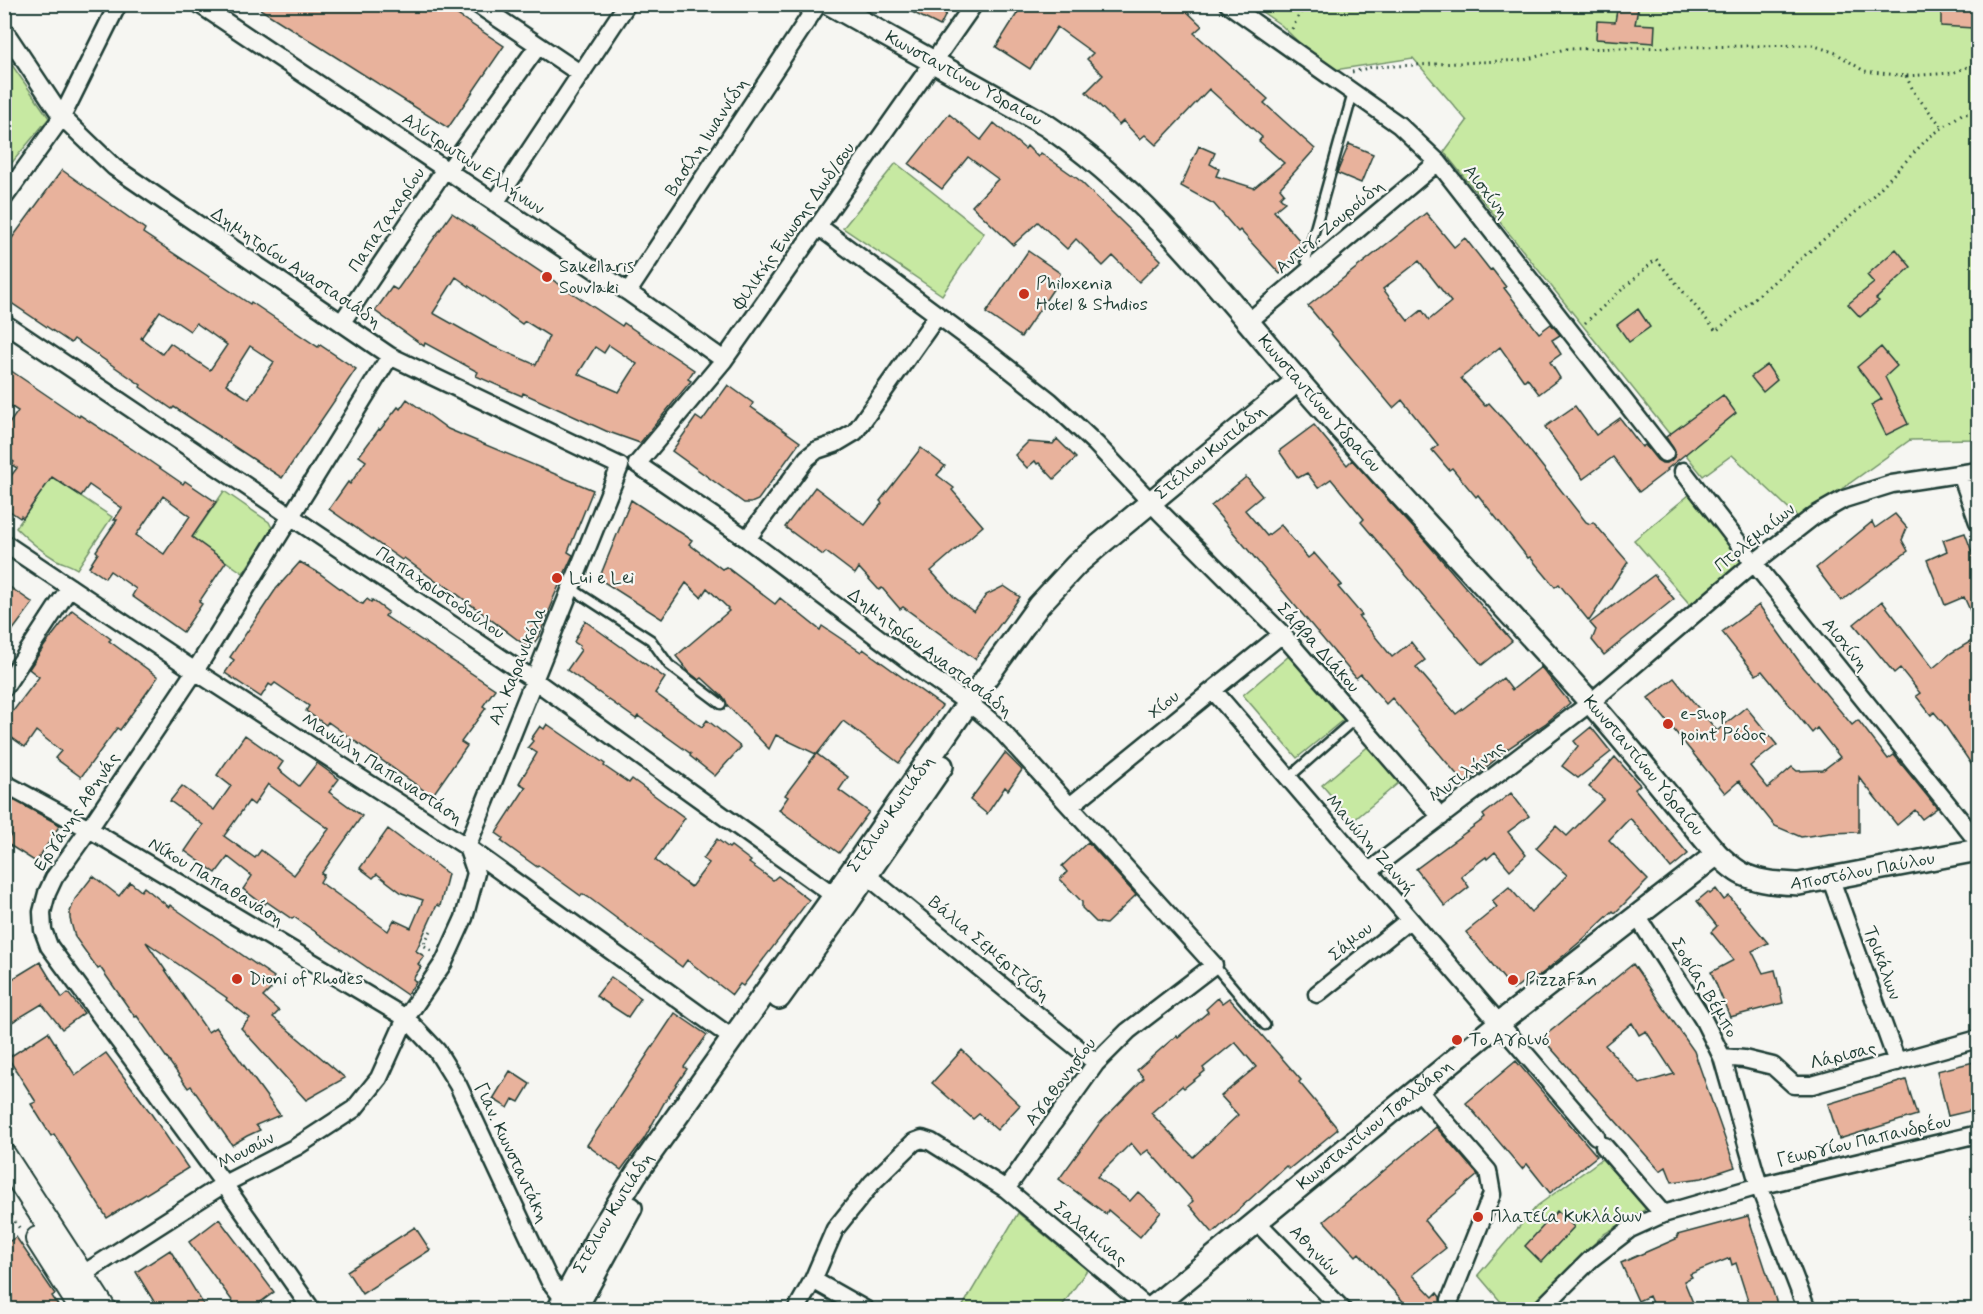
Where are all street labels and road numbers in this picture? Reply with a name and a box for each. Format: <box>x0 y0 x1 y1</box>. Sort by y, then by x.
street label: Κωνσταντίνου Υδραίου <box>881 25 1046 132</box>
street label: Βασίλη Ιωαννίδη <box>660 73 754 201</box>
street label: Αλύτρωτων Ελλήνων <box>397 107 549 221</box>
street label: Φιλικής Ένωσης Δωδ/σου <box>726 138 861 315</box>
street label: Αισχίνη <box>1457 160 1515 224</box>
street label: Παπαζαχαρίου <box>343 163 431 277</box>
street label: Αντιγ. Ζουρούδη <box>1271 174 1389 280</box>
street label: Δημητρίου Αναστασιάδη <box>206 202 386 334</box>
street label: Κωνσταντίνου Υδραίου <box>1252 329 1386 478</box>
street label: Στέλιου Κωτιάδη <box>1150 399 1271 506</box>
street label: Πτολεμαίων <box>1710 498 1801 578</box>
street label: Παπαχριστοδούλου <box>371 541 509 645</box>
street label: Δημητρίου Αναστασιάδη <box>843 583 1017 723</box>
street label: Σάββα Διάκου <box>1271 598 1365 698</box>
street label: Αλ. Καρανικόλα <box>483 603 553 729</box>
street label: Αισχίνη <box>1816 613 1874 677</box>
street label: Χίου <box>1143 685 1185 725</box>
street label: Κωνσταντίνου Υδραίου <box>1577 690 1709 841</box>
street label: Μανώλη Παπαναστάση <box>297 708 467 830</box>
street label: Μυτιλήνης <box>1424 735 1510 809</box>
street label: Εργάνης Αθηνάς <box>28 748 126 876</box>
street label: Στέλιου Κωτιάδη <box>842 751 940 877</box>
street label: Μανώλη Ζαννή <box>1319 789 1421 901</box>
street label: Νίκου Παπαθανάση <box>144 832 288 932</box>
street label: Αποστόλου Παύλου <box>1790 846 1937 896</box>
street label: Βάλια Σεμερτζίδη <box>923 891 1055 1007</box>
street label: Σάμου <box>1324 917 1378 967</box>
street label: Τρικάλων <box>1858 923 1906 1003</box>
street label: Σοφίας Βέμπο <box>1665 933 1744 1042</box>
street label: Αγαθονησίου <box>1020 1033 1102 1131</box>
street label: Λάρισας <box>1808 1036 1879 1076</box>
street label: Κωνσταντίνου Τσαλδάρη <box>1292 1054 1458 1196</box>
street label: Γιαν. Κωνσταντάκη <box>468 1079 554 1227</box>
street label: Γεωργίου Παπανδρέου <box>1774 1108 1954 1173</box>
street label: Μουσών <box>213 1126 279 1175</box>
street label: Στέλιου Κωτιάδη <box>568 1147 660 1278</box>
street label: Σαλαμίνας <box>1048 1196 1132 1272</box>
street label: Αθηνών <box>1284 1220 1344 1282</box>

